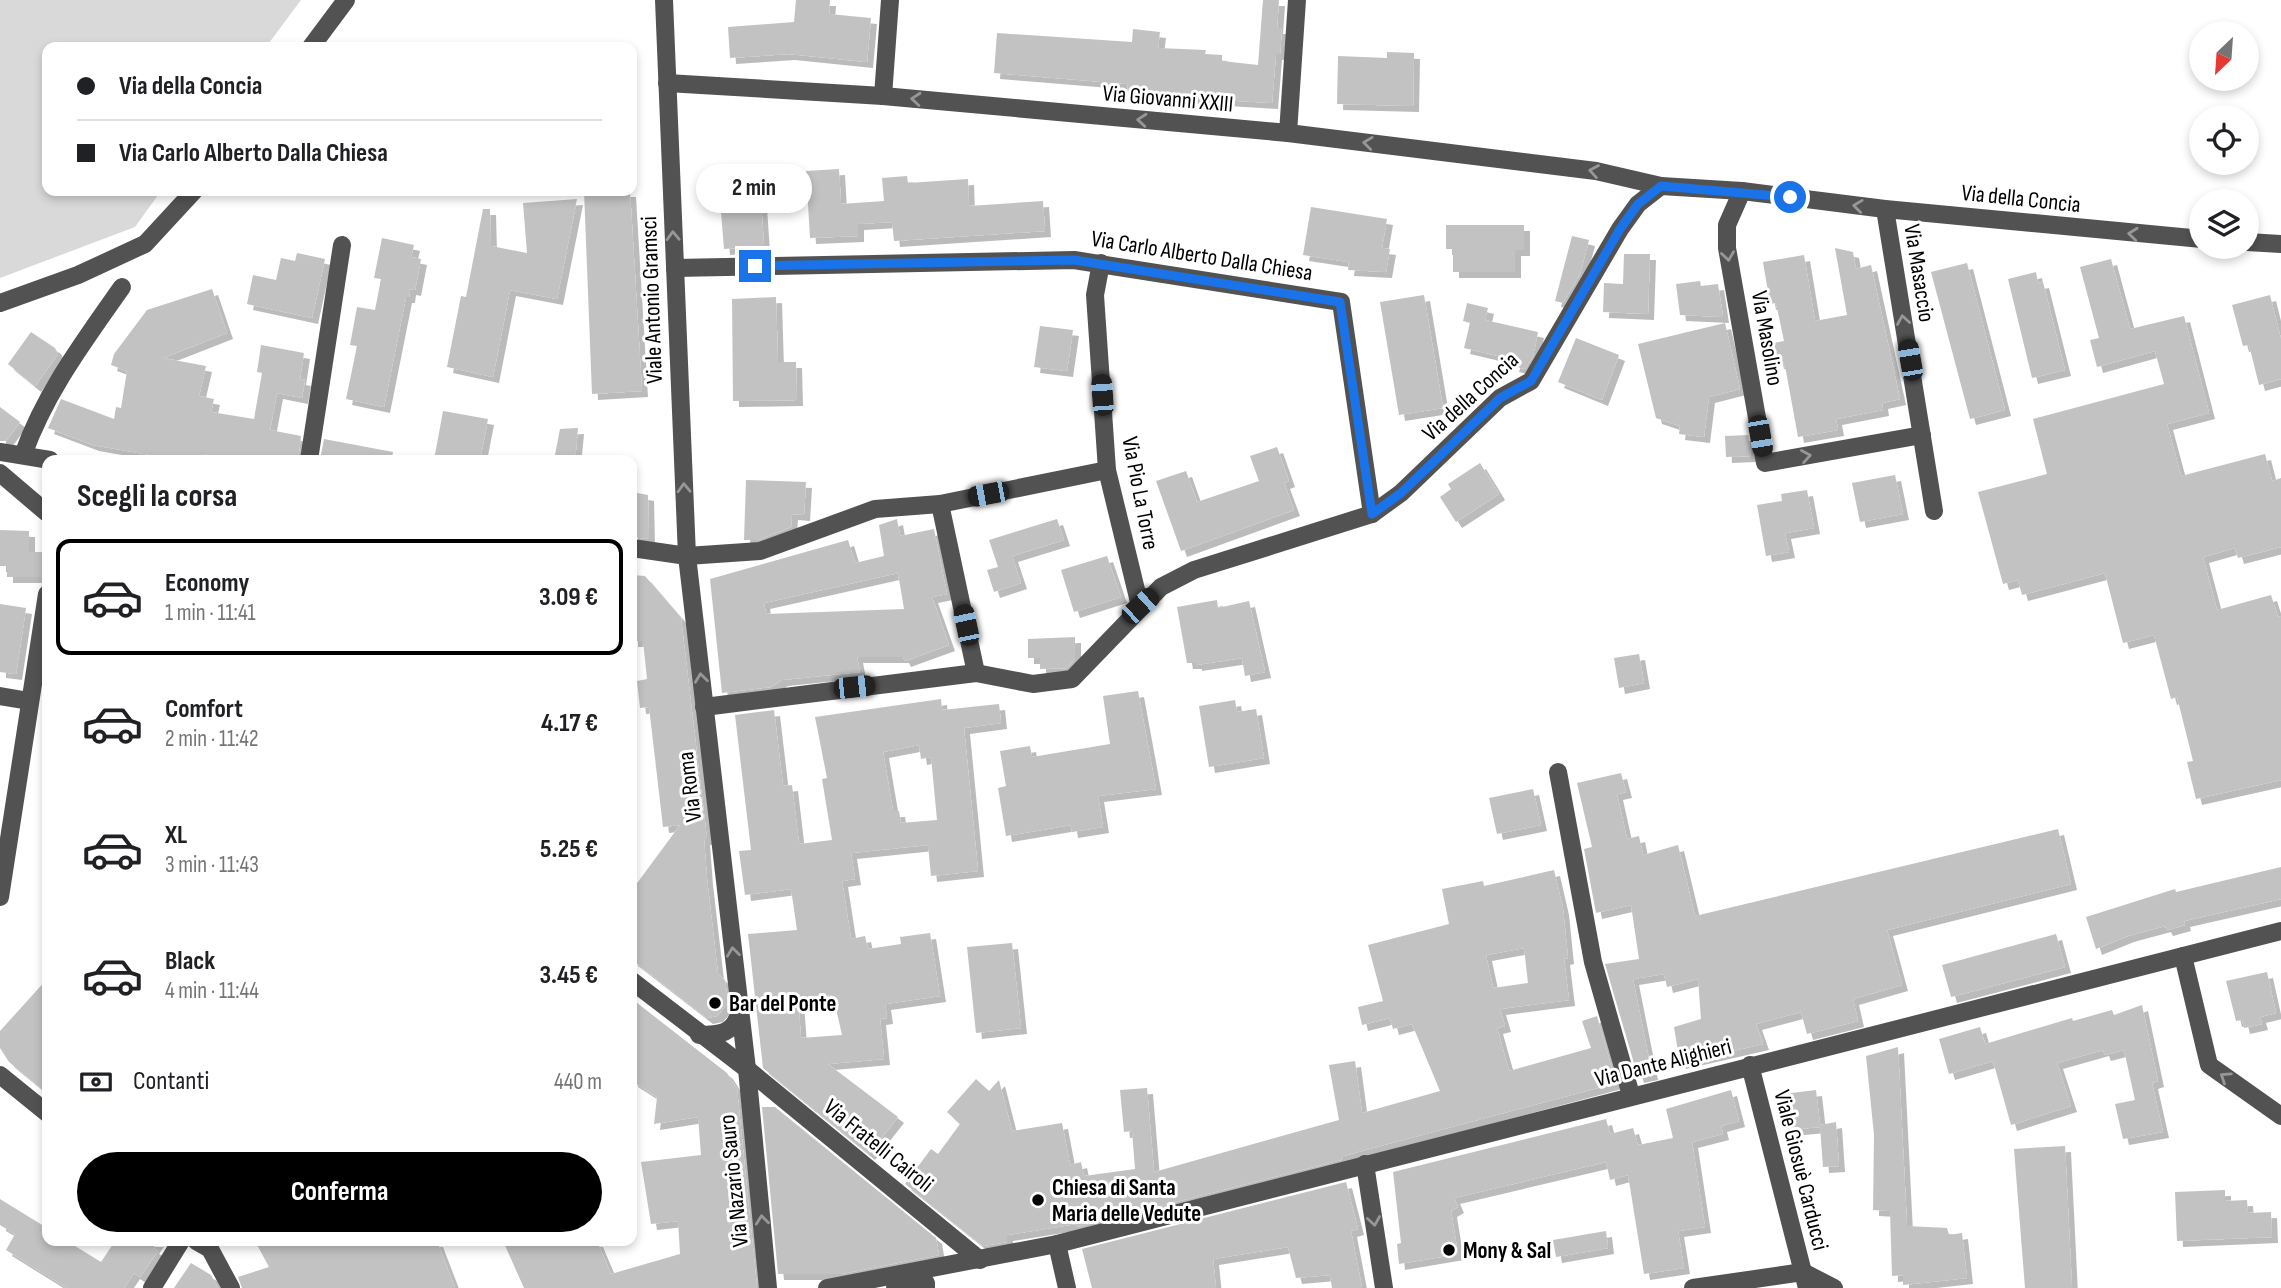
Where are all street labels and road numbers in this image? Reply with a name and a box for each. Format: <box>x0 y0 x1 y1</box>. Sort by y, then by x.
street label: Via Giovanni XXIII <box>1101 79 1234 119</box>
street label: Via della Concia <box>1960 179 2082 219</box>
street label: Viale Antonio Gramsci <box>635 216 669 384</box>
street label: Via Masaccio <box>1897 222 1941 324</box>
street label: Via Carlo Alberto Dalla Chiesa <box>1089 225 1314 287</box>
street label: Via Masolino <box>1745 289 1789 388</box>
street label: Via della Concia <box>1417 346 1525 447</box>
street label: Via Pio La Torre <box>1115 434 1165 552</box>
street label: Via Roma <box>672 750 708 824</box>
street label: Via Dante Alighieri <box>1592 1033 1734 1093</box>
street label: Viale Giosuè Carducci <box>1768 1087 1835 1253</box>
street label: Via Fratelli Cairoli <box>818 1093 939 1198</box>
street label: Via Nazario Sauro <box>713 1113 755 1249</box>

